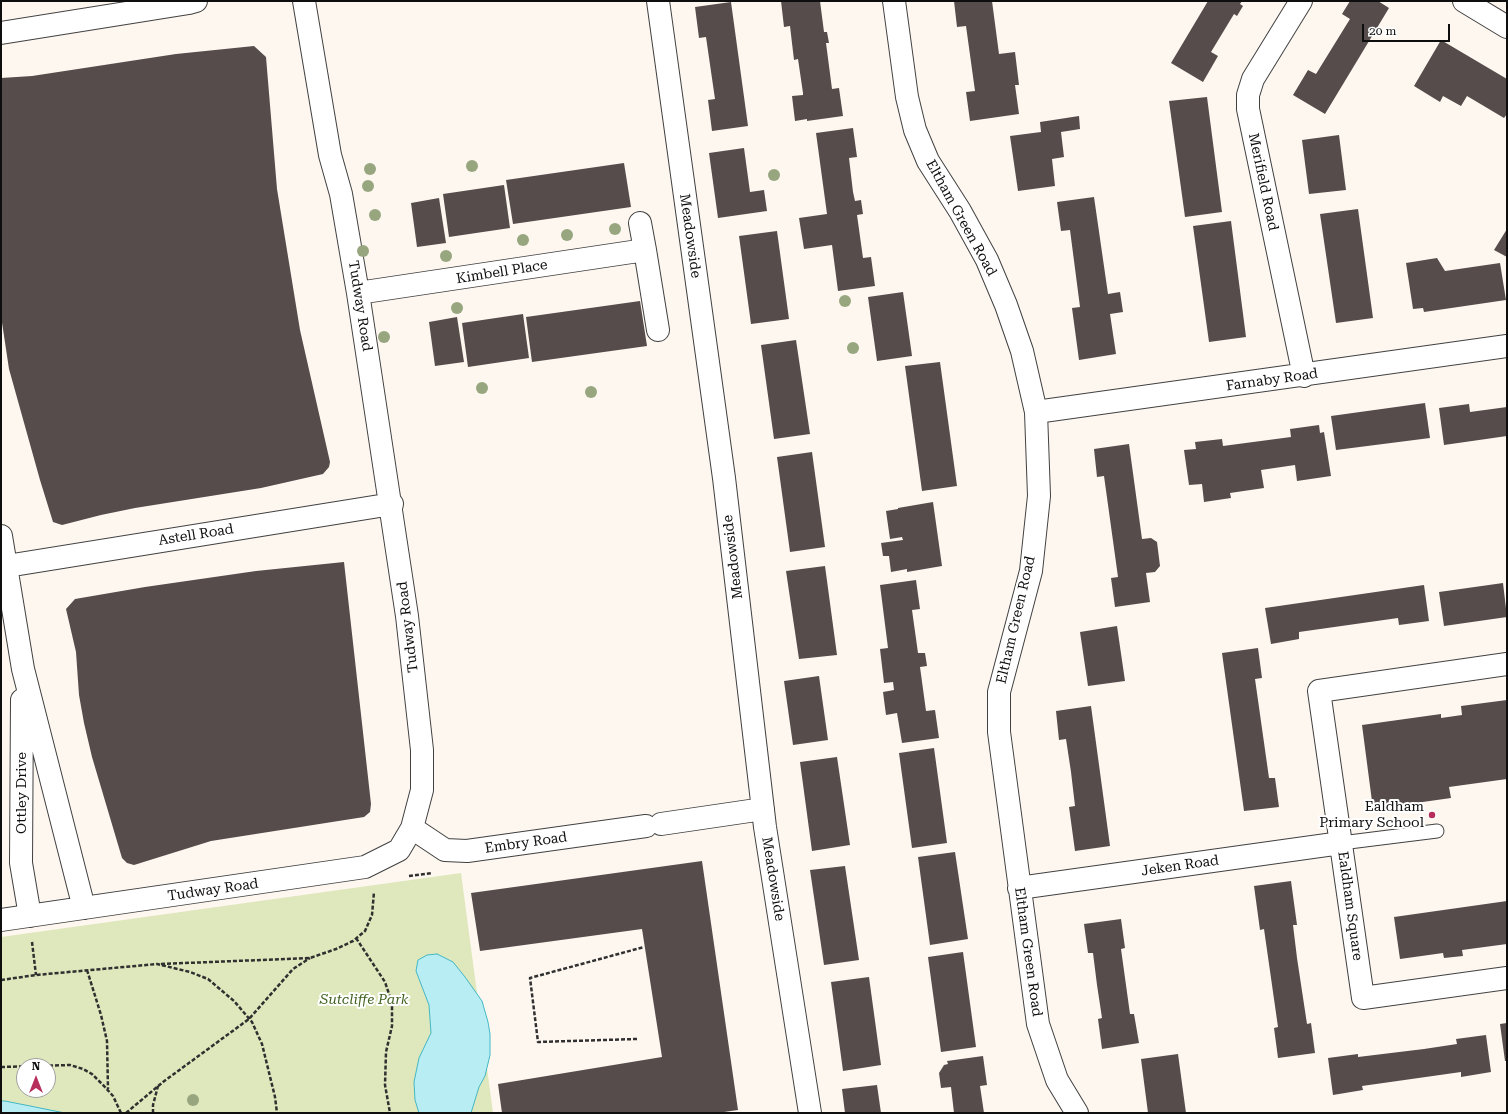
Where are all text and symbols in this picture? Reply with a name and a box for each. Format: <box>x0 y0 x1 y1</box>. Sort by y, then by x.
scale bar <box>1364 16 1452 42</box>
text: 20 m <box>1369 24 1396 38</box>
street label: Merifield Road <box>1244 132 1282 232</box>
street label: Eltham Green Road <box>922 157 1000 279</box>
street label: Meadowside <box>676 193 704 279</box>
street label: Kimbell Place <box>455 256 549 288</box>
street label: Tudway Road <box>345 259 375 353</box>
street label: Farnaby Road <box>1225 365 1319 395</box>
street label: Meadowside <box>719 514 747 600</box>
street label: Astell Road <box>157 521 235 549</box>
street label: Eltham Green Road <box>993 555 1039 685</box>
street label: Tudway Road <box>394 580 422 674</box>
street label: Ottley Drive <box>14 752 30 834</box>
place label: Ealdham Primary School <box>1319 799 1424 832</box>
marker: Ealdham Primary School <box>1427 810 1437 820</box>
street label: Embry Road <box>484 829 568 857</box>
street label: Meadowside <box>758 836 788 922</box>
street label: Ealdham Square <box>1334 850 1366 962</box>
street label: Jeken Road <box>1140 852 1220 880</box>
street label: Tudway Road <box>166 875 260 905</box>
street label: Eltham Green Road <box>1011 886 1045 1018</box>
park label: Sutcliffe Park <box>320 992 408 1008</box>
north arrow <box>16 1058 56 1098</box>
text: N <box>32 1060 40 1073</box>

